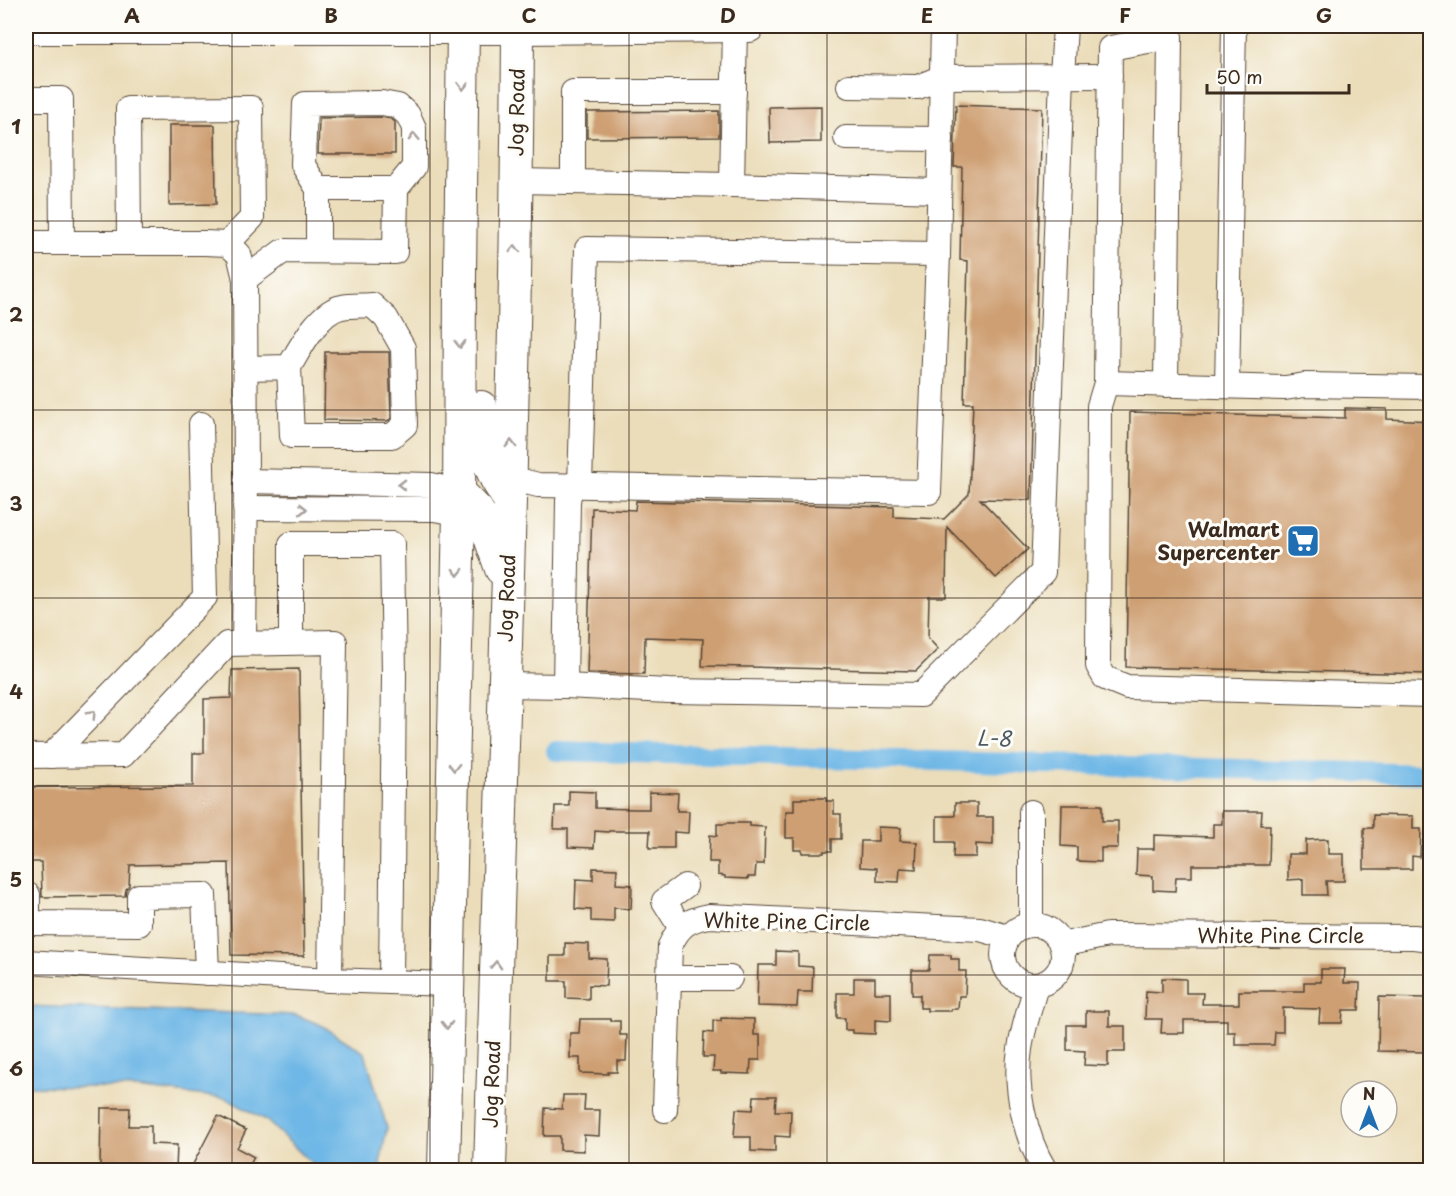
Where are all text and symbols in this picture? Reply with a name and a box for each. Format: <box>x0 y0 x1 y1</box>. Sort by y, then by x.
text: A <box>124 0 140 30</box>
text: B <box>324 0 338 30</box>
text: C <box>521 0 537 30</box>
text: D <box>720 0 736 30</box>
text: E <box>921 0 933 30</box>
text: F <box>1119 0 1131 30</box>
text: G <box>1316 0 1332 30</box>
scale bar <box>1207 57 1350 95</box>
text: 50 m <box>1216 63 1263 90</box>
street label: Jog Road <box>500 68 532 156</box>
one-way arrow <box>457 81 469 90</box>
text: 1 <box>11 111 21 141</box>
one-way arrow <box>408 132 420 141</box>
one-way arrow <box>509 245 521 254</box>
text: 2 <box>9 299 23 329</box>
one-way arrow <box>454 339 466 348</box>
one-way arrow <box>504 440 517 449</box>
one-way arrow <box>397 478 406 491</box>
text: 3 <box>9 488 23 518</box>
one-way arrow <box>299 503 308 515</box>
place label: Walmart Supercenter <box>1157 514 1281 567</box>
supermarket icon: Walmart Supercenter <box>1285 523 1321 559</box>
street label: Jog Road <box>489 553 523 642</box>
one-way arrow <box>452 567 464 576</box>
text: 4 <box>9 676 23 706</box>
one-way arrow <box>84 711 95 722</box>
water label: L-8 <box>976 720 1014 754</box>
one-way arrow <box>447 762 460 771</box>
text: 5 <box>10 864 22 894</box>
street label: White Pine Circle <box>703 905 871 937</box>
street label: White Pine Circle <box>1198 920 1364 950</box>
one-way arrow <box>489 961 502 970</box>
one-way arrow <box>441 1020 454 1029</box>
street label: Jog Road <box>474 1039 508 1128</box>
text: 6 <box>9 1053 23 1083</box>
north arrow <box>1339 1079 1399 1139</box>
text: N <box>1363 1081 1375 1105</box>

